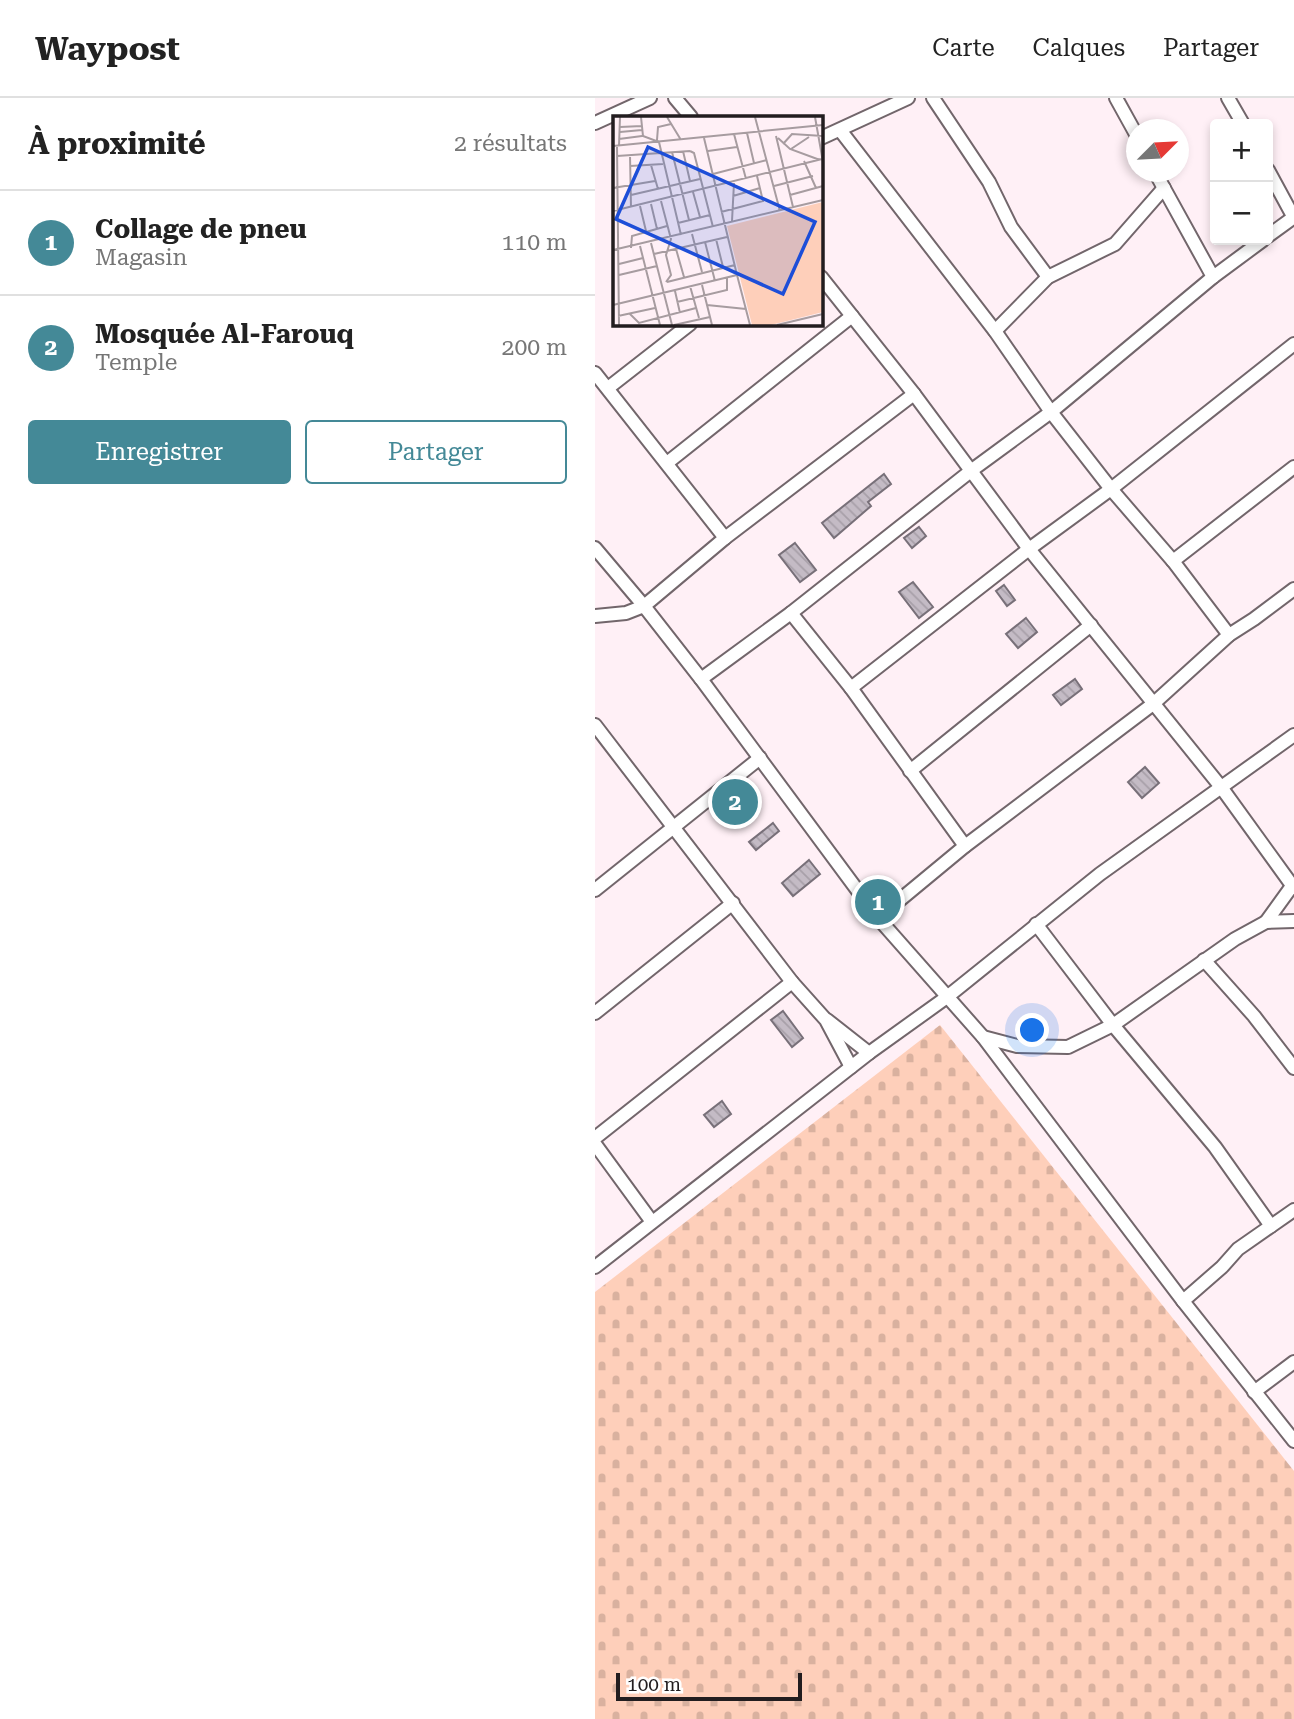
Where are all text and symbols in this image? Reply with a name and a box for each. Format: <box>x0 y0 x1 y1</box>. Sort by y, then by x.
text: Waypost <box>35 29 180 68</box>
text: Carte <box>932 34 995 62</box>
text: Calques <box>1033 34 1125 62</box>
text: Partager <box>1163 34 1259 62</box>
inset map <box>613 116 823 326</box>
north arrow <box>1126 119 1189 182</box>
map controls <box>1210 119 1273 245</box>
button: + <box>1210 119 1273 182</box>
text: À proximité <box>28 126 206 161</box>
text: 2 résultats <box>454 130 567 157</box>
button: − <box>1210 182 1273 245</box>
text: Collage de pneu <box>95 214 307 244</box>
text: 1 <box>45 229 57 256</box>
text: 110 m <box>502 229 567 256</box>
text: Magasin <box>95 244 187 271</box>
text: Mosquée Al-Farouq <box>95 319 354 349</box>
text: 2 <box>45 334 57 361</box>
text: 200 m <box>502 334 567 361</box>
text: Temple <box>95 349 177 376</box>
button: Enregistrer <box>28 420 291 484</box>
button: Partager <box>305 420 567 484</box>
pin: 2 <box>712 776 758 828</box>
pin: 1 <box>855 876 901 928</box>
your location <box>1015 1013 1049 1047</box>
scale bar <box>616 1670 801 1702</box>
text: 100 m <box>627 1673 681 1696</box>

